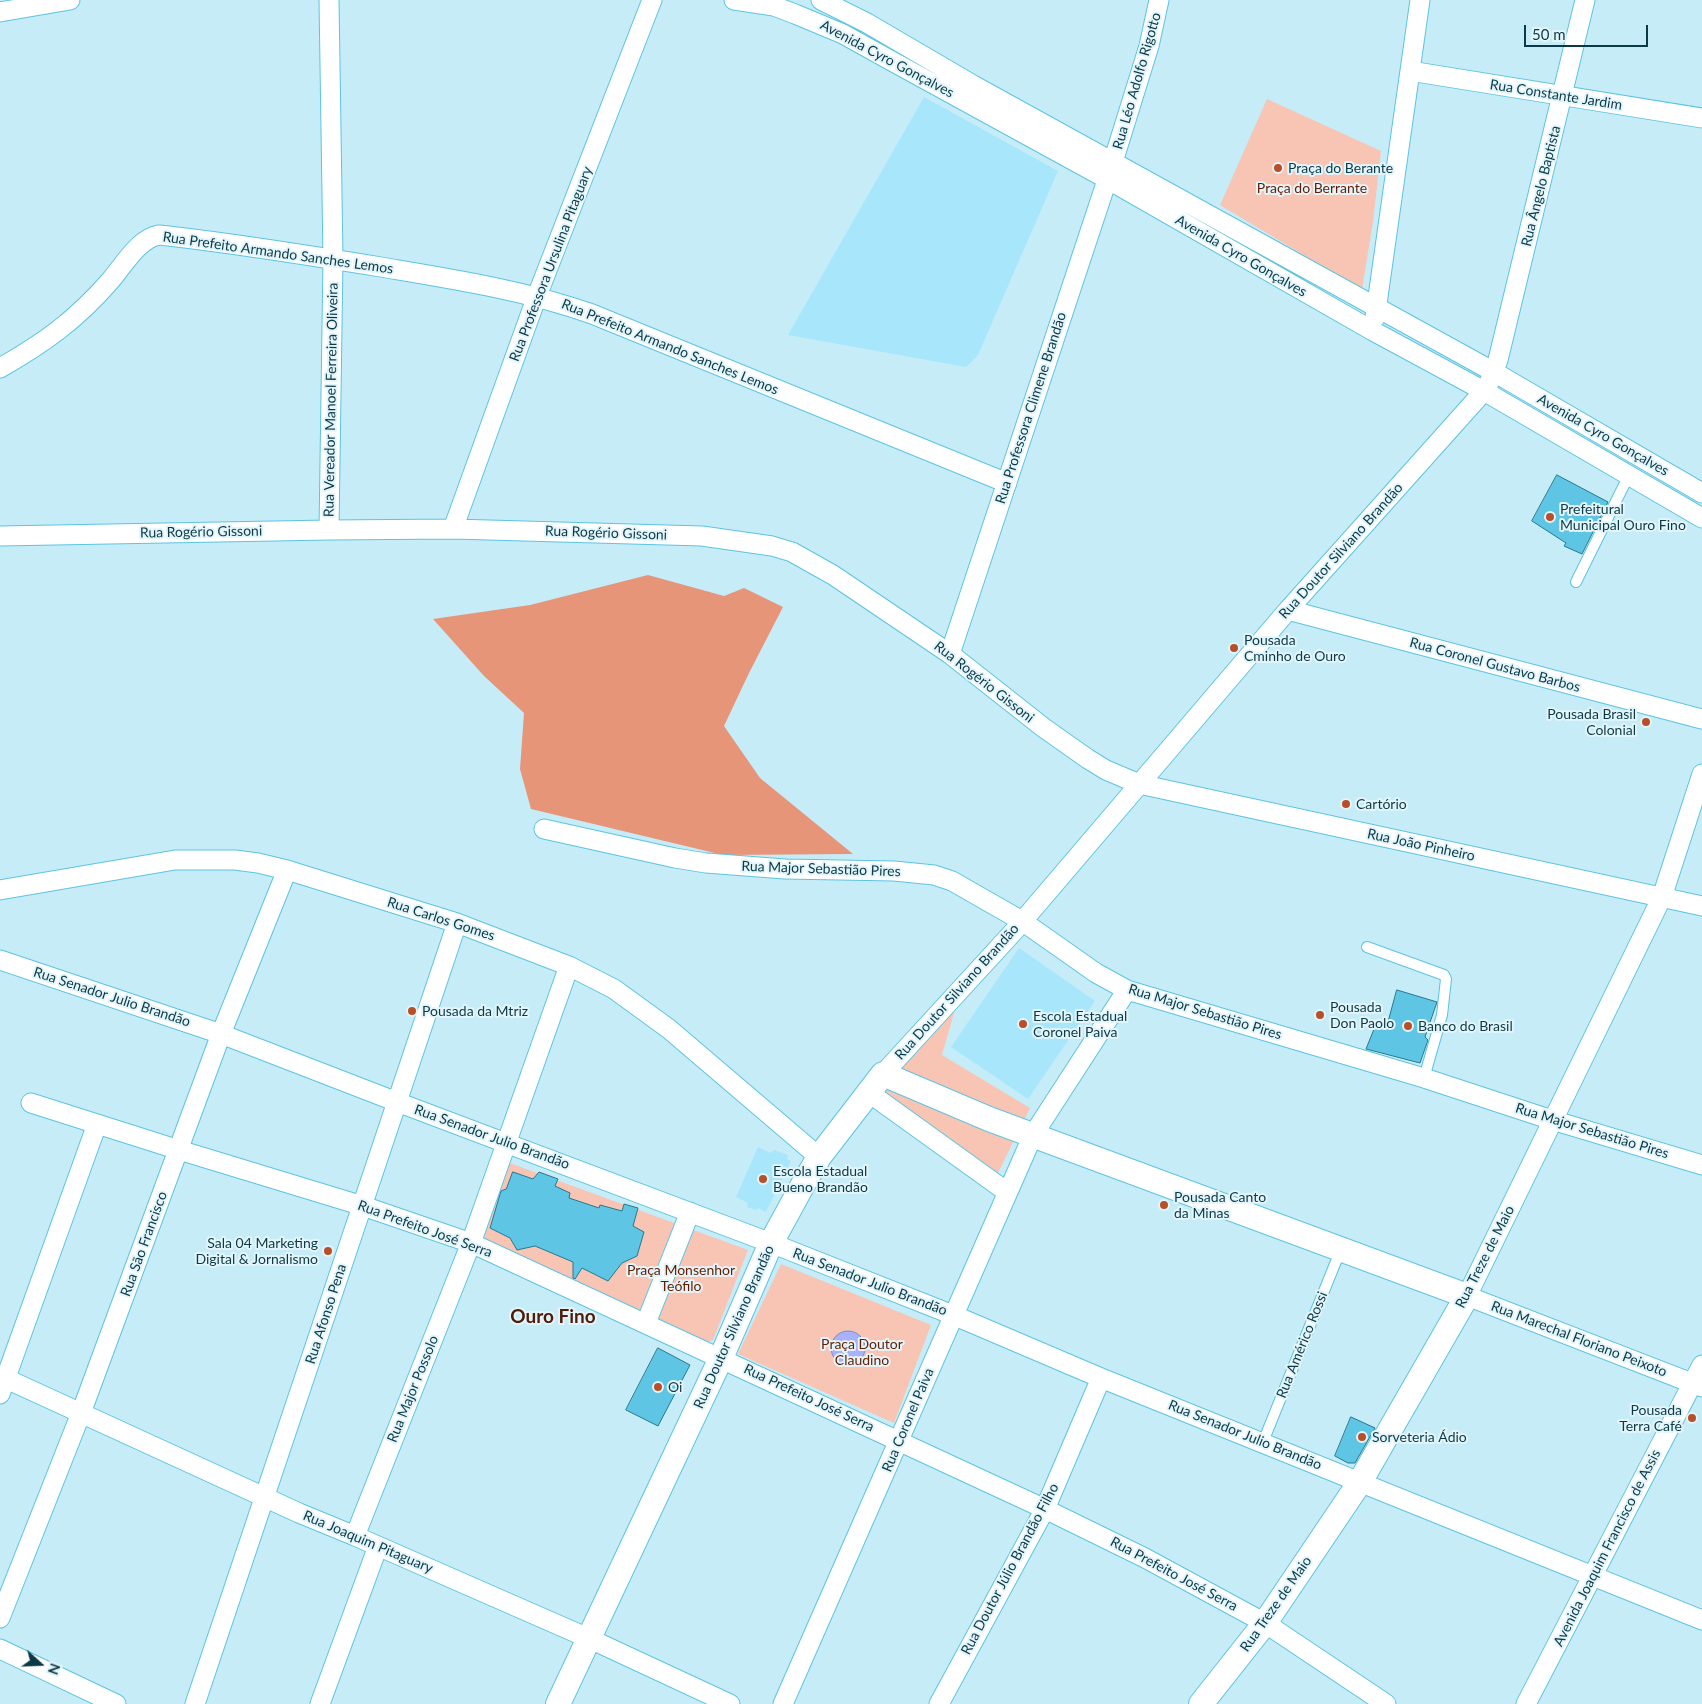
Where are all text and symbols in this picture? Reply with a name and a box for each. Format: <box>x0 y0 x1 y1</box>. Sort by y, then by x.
street label: Rua Léo Adolfo Rigotto <box>1109 11 1165 151</box>
scale bar <box>1527 15 1651 47</box>
street label: Avenida Cyro Gonçalves <box>817 17 957 101</box>
text: 50 m <box>1532 25 1566 43</box>
street label: Rua Constante Jardim <box>1489 76 1623 114</box>
street label: Rua Ângelo Baptista <box>1518 124 1564 248</box>
place label: Praça do Berante <box>1288 160 1393 176</box>
marker: Praça do Berante <box>1272 162 1284 174</box>
street label: Rua Professora Ursulina Pitaguary <box>506 164 596 364</box>
park label: Praça do Berrante <box>1257 180 1367 196</box>
street label: Avenida Cyro Gonçalves <box>1172 212 1310 300</box>
street label: Rua Prefeito Armando Sanches Lemos <box>162 228 394 278</box>
street label: Rua Vereador Manoel Ferreira Oliveira <box>321 283 341 517</box>
street label: Rua Prefeito Armando Sanches Lemos <box>559 296 781 398</box>
street label: Rua Professora Climene Brandão <box>992 310 1070 506</box>
street label: Avenida Cyro Gonçalves <box>1534 391 1672 479</box>
street label: Rua Doutor Silviano Brandão <box>1275 480 1407 622</box>
place label: Prefeitural Municipal Ouro Fino <box>1560 501 1686 534</box>
marker: Prefeitural Municipal Ouro Fino <box>1544 511 1556 523</box>
street label: Rua Rogério Gissoni <box>545 522 667 544</box>
street label: Rua Rogério Gissoni <box>140 523 262 541</box>
place label: Pousada Cminho de Ouro <box>1244 632 1346 664</box>
street label: Rua Coronel Gustavo Barbos <box>1408 634 1582 696</box>
street label: Rua Rogério Gissoni <box>931 638 1037 726</box>
marker: Pousada Cminho de Ouro <box>1228 642 1240 654</box>
place label: Pousada Brasil Colonial <box>1547 706 1636 739</box>
marker: Pousada Brasil Colonial <box>1640 716 1652 728</box>
place label: Cartório <box>1356 796 1407 812</box>
marker: Cartório <box>1340 798 1352 810</box>
street label: Rua João Pinheiro <box>1366 825 1476 865</box>
street label: Rua Major Sebastião Pires <box>741 858 901 880</box>
street label: Rua Carlos Gomes <box>385 894 497 944</box>
street label: Rua Doutor Silviano Brandão <box>891 921 1023 1063</box>
street label: Rua Senador Julio Brandão <box>31 964 193 1030</box>
street label: Rua Major Sebastião Pires <box>1126 981 1284 1043</box>
place label: Pousada Don Paolo <box>1330 999 1394 1032</box>
place label: Pousada da Mtriz <box>422 1003 528 1019</box>
marker: Pousada da Mtriz <box>406 1005 418 1017</box>
place label: Escola Estadual Coronel Paiva <box>1033 1008 1127 1040</box>
marker: Pousada Don Paolo <box>1314 1009 1326 1021</box>
marker: Escola Estadual Coronel Paiva <box>1017 1018 1029 1030</box>
place label: Banco do Brasil <box>1418 1018 1513 1034</box>
marker: Banco do Brasil <box>1402 1020 1414 1032</box>
street label: Rua Major Sebastião Pires <box>1513 1100 1671 1162</box>
street label: Rua Senador Julio Brandão <box>412 1101 572 1173</box>
place label: Escola Estadual Bueno Brandão <box>773 1163 868 1196</box>
marker: Escola Estadual Bueno Brandão <box>757 1173 769 1185</box>
street label: Rua São Francisco <box>117 1189 171 1299</box>
place label: Pousada Canto da Minas <box>1174 1189 1266 1222</box>
street label: Rua Prefeito José Serra <box>356 1197 494 1261</box>
marker: Pousada Canto da Minas <box>1158 1199 1170 1211</box>
street label: Rua Treze de Maio <box>1452 1203 1518 1311</box>
place label: Sala 04 Marketing Digital & Jornalismo <box>195 1235 318 1268</box>
street label: Rua Doutor Silviano Brandão <box>690 1243 778 1411</box>
marker: Sala 04 Marketing Digital & Jornalismo <box>322 1245 334 1257</box>
street label: Rua Senador Julio Brandão <box>790 1245 950 1319</box>
street label: Rua Afonso Pena <box>302 1262 350 1366</box>
park label: Praça Monsenhor Teófilo <box>627 1262 735 1294</box>
street label: Rua Américo Rossi <box>1273 1289 1331 1401</box>
street label: Rua Marechal Floriano Peixoto <box>1489 1298 1669 1380</box>
district label: Ouro Fino <box>510 1306 596 1328</box>
street label: Rua Major Possolo <box>384 1333 442 1445</box>
park label: Praça Doutor Claudino <box>821 1336 903 1368</box>
street label: Rua Prefeito José Serra <box>741 1360 877 1436</box>
street label: Rua Coronel Paiva <box>879 1365 937 1475</box>
place label: Oi <box>668 1379 682 1395</box>
marker: Oi <box>652 1381 664 1393</box>
street label: Rua Senador Julio Brandão <box>1166 1396 1324 1474</box>
place label: Pousada Terra Café <box>1619 1402 1682 1434</box>
marker: Pousada Terra Café <box>1686 1412 1698 1424</box>
place label: Sorveteria Ádio <box>1372 1429 1467 1445</box>
marker: Sorveteria Ádio <box>1356 1431 1368 1443</box>
street label: Avenida Joaquim Francisco de Assis <box>1550 1447 1664 1649</box>
street label: Rua Doutor Júlio Brandão Filho <box>958 1480 1062 1658</box>
street label: Rua Joaquim Pitaguary <box>300 1507 436 1577</box>
street label: Rua Prefeito José Serra <box>1107 1533 1241 1615</box>
street label: Rua Treze de Maio <box>1237 1553 1315 1655</box>
north arrow <box>15 1639 65 1689</box>
text: N <box>45 1661 64 1677</box>

